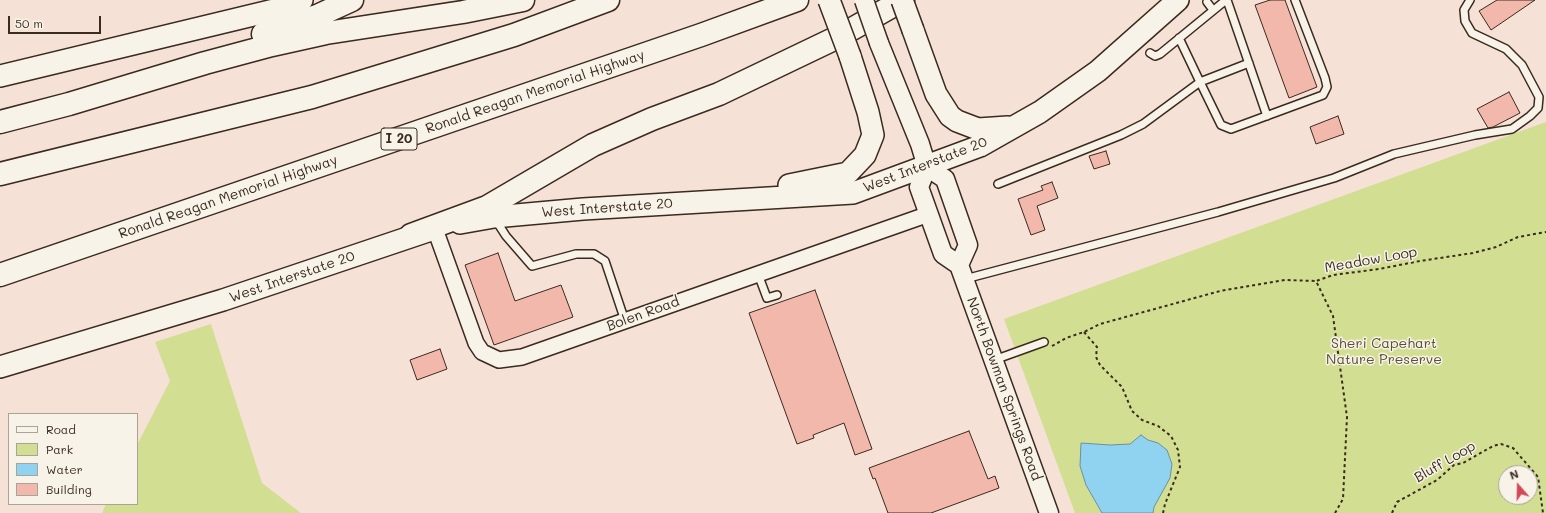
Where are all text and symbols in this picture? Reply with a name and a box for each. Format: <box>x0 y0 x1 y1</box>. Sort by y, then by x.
scale bar <box>10 8 103 34</box>
text: 50 m <box>15 15 43 31</box>
street label: Ronald Reagan Memorial Highway <box>423 47 647 137</box>
road number: I 20 <box>381 128 417 150</box>
street label: West Interstate 20 <box>861 134 989 196</box>
street label: Ronald Reagan Memorial Highway <box>116 152 340 242</box>
street label: West Interstate 20 <box>541 195 673 221</box>
street label: Meadow Loop <box>1323 244 1419 276</box>
street label: West Interstate 20 <box>227 248 357 306</box>
street label: Bolen Road <box>604 293 682 335</box>
street label: North Bowman Springs Road <box>963 295 1045 483</box>
park label: Sheri Capehart Nature Preserve <box>1326 336 1442 368</box>
legend <box>8 413 138 505</box>
text: Road <box>46 421 76 437</box>
street label: Bluff Loop <box>1411 438 1479 486</box>
text: Park <box>46 441 73 457</box>
text: Water <box>46 461 83 477</box>
north arrow <box>1498 465 1538 505</box>
text: N <box>1508 466 1521 483</box>
text: Building <box>46 481 92 497</box>

